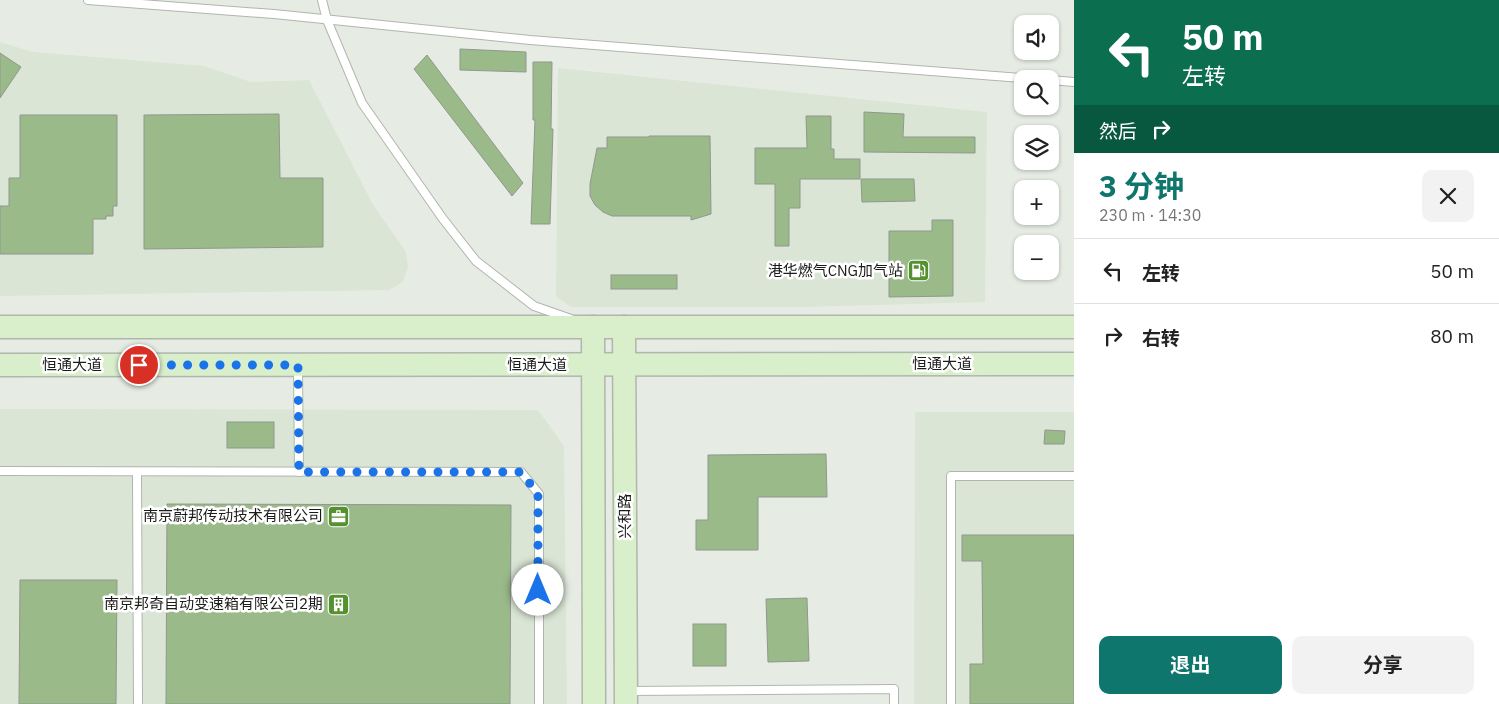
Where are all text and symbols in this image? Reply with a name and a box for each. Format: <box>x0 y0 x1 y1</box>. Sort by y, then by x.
text: 50 m <box>1182 14 1264 60</box>
map controls <box>1014 15 1059 280</box>
button: sound <box>1014 15 1059 60</box>
icon: left <box>1099 20 1164 85</box>
text: 左转 <box>1182 61 1226 90</box>
button: search <box>1014 70 1059 115</box>
icon: right <box>1147 115 1175 143</box>
text: 然后 <box>1099 119 1137 143</box>
button: layers <box>1014 125 1059 170</box>
text: 3 分钟 <box>1099 166 1184 205</box>
button: close <box>1422 170 1474 222</box>
button: + <box>1014 180 1059 225</box>
text: 230 m · 14:30 <box>1099 205 1201 225</box>
button: − <box>1014 235 1059 280</box>
icon: left <box>1099 257 1127 285</box>
fuel station icon: 港华燃气CNG加气站 <box>907 259 931 283</box>
text: 50 m <box>1430 259 1474 283</box>
place label: 港华燃气CNG加气站 <box>768 261 903 280</box>
text: 左转 <box>1142 261 1180 285</box>
icon: right <box>1099 322 1127 350</box>
text: 80 m <box>1430 324 1474 348</box>
text: 右转 <box>1142 326 1180 350</box>
pin <box>118 344 160 386</box>
icon: arrive <box>125 351 153 379</box>
street label: 恒通大道 <box>912 354 972 373</box>
street label: 恒通大道 <box>42 355 102 374</box>
street label: 恒通大道 <box>507 355 567 374</box>
street label: 兴和路 <box>615 493 634 539</box>
office icon: 南京蔚邦传动技术有限公司 <box>327 504 351 528</box>
place label: 南京蔚邦传动技术有限公司 <box>143 506 323 525</box>
position arrow <box>511 563 563 615</box>
building icon: 南京邦奇自动变速箱有限公司2期 <box>327 592 351 616</box>
place label: 南京邦奇自动变速箱有限公司2期 <box>104 594 323 613</box>
button: 退出 <box>1099 636 1282 694</box>
button: 分享 <box>1292 636 1474 694</box>

